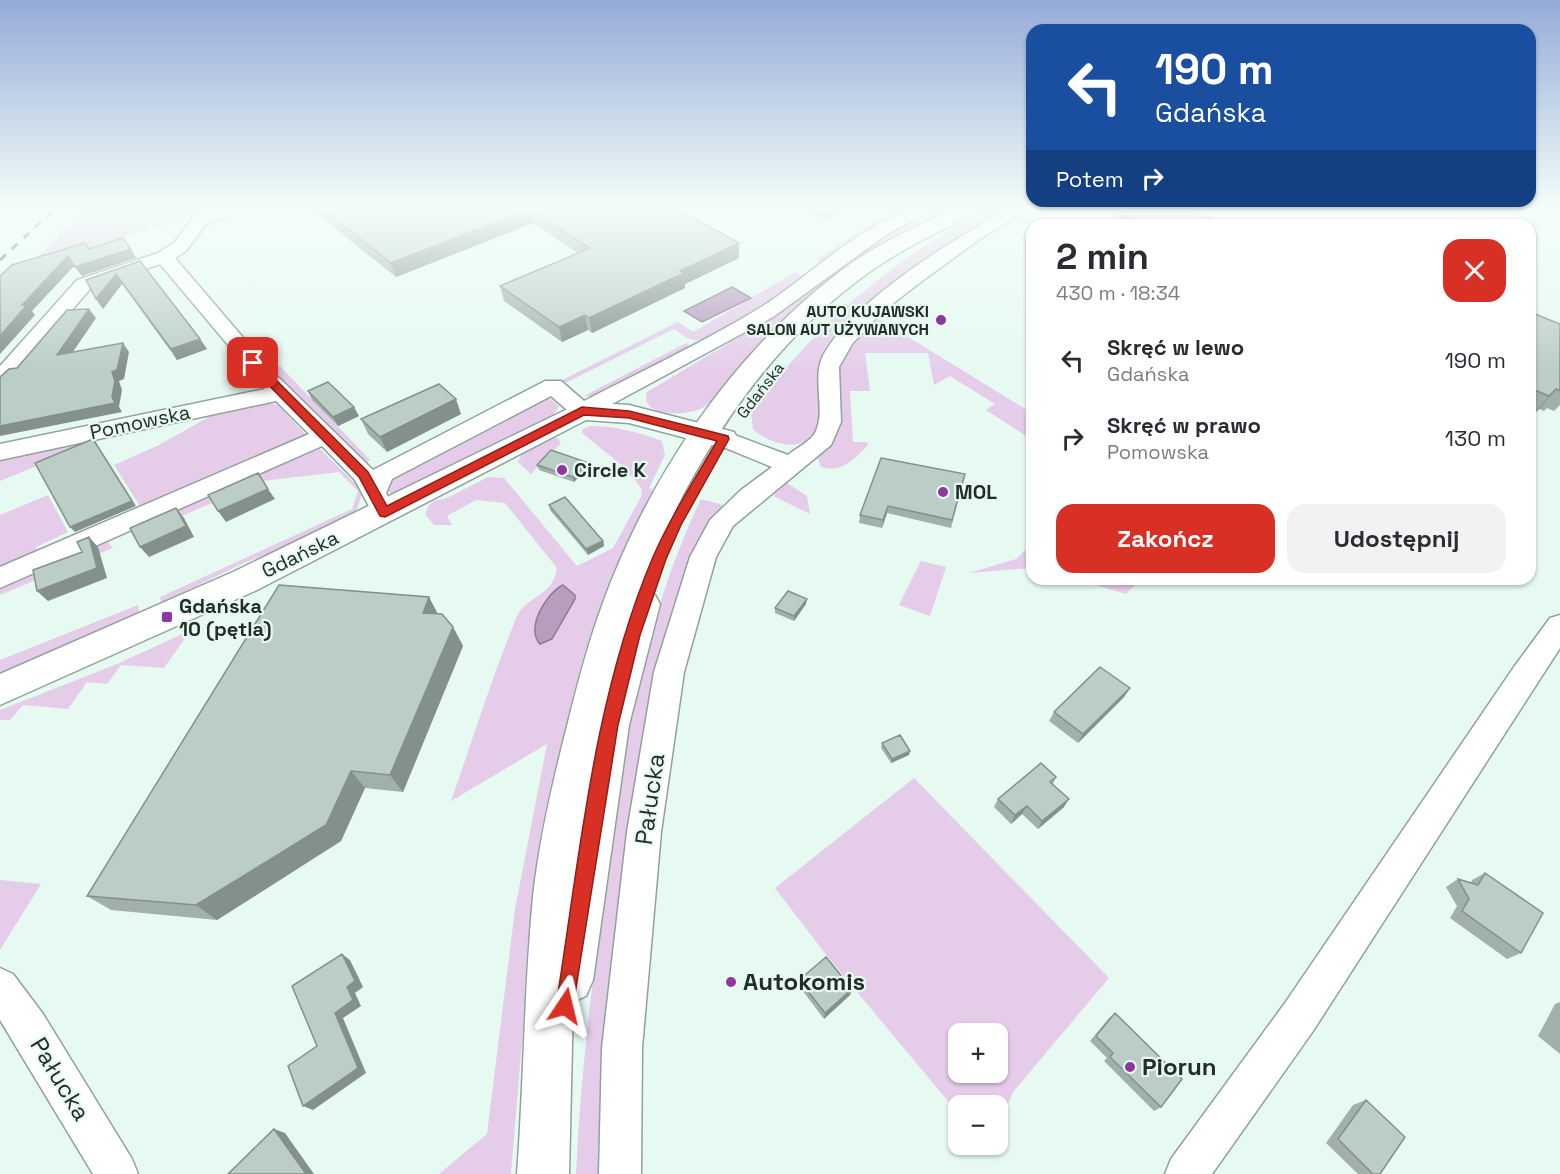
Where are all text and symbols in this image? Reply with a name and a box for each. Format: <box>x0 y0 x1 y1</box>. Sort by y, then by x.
text: 190 m <box>1155 43 1274 96</box>
icon: left <box>1056 48 1134 126</box>
text: Gdańska <box>1155 95 1266 130</box>
icon: right <box>1136 162 1169 195</box>
text: Potem <box>1056 165 1124 193</box>
text: 2 min <box>1056 234 1149 280</box>
button: close <box>1443 239 1506 302</box>
text: 430 m · 18:34 <box>1056 280 1180 306</box>
place label: AUTO KUJAWSKI SALON AUT UŻYWANYCH <box>747 301 929 340</box>
marker: AUTO KUJAWSKI SALON AUT UŻYWANYCH <box>934 313 948 327</box>
text: Skręć w lewo <box>1107 333 1244 361</box>
pin <box>227 337 278 388</box>
icon: left <box>1056 344 1089 377</box>
icon: arrive <box>236 346 269 379</box>
text: 190 m <box>1445 346 1506 374</box>
street label: Gdańska <box>732 358 789 423</box>
text: Gdańska <box>1107 361 1189 387</box>
street label: Pomowska <box>87 399 193 445</box>
text: Skręć w prawo <box>1107 411 1261 439</box>
icon: right <box>1056 422 1089 455</box>
text: 130 m <box>1445 424 1506 452</box>
text: Pomowska <box>1107 439 1209 465</box>
place label: Circle K <box>574 457 646 483</box>
marker: Circle K <box>555 463 569 477</box>
place label: MOL <box>955 479 997 505</box>
marker: MOL <box>936 485 950 499</box>
button: Zakończ <box>1056 504 1275 573</box>
button: Udostępnij <box>1287 504 1506 573</box>
street label: Gdańska <box>257 524 343 584</box>
place label: Gdańska 10 (pętla) <box>179 593 271 642</box>
marker: Gdańska 10 (pętla) <box>160 610 174 624</box>
street label: Pałucka <box>628 751 671 847</box>
place label: Autokomis <box>743 966 865 997</box>
position arrow <box>533 974 597 1038</box>
marker: Autokomis <box>724 975 738 989</box>
map controls <box>948 1023 1008 1155</box>
button: + <box>948 1023 1008 1083</box>
street label: Pałucka <box>23 1031 98 1126</box>
place label: Piorun <box>1142 1051 1217 1082</box>
marker: Piorun <box>1123 1060 1137 1074</box>
button: − <box>948 1095 1008 1155</box>

